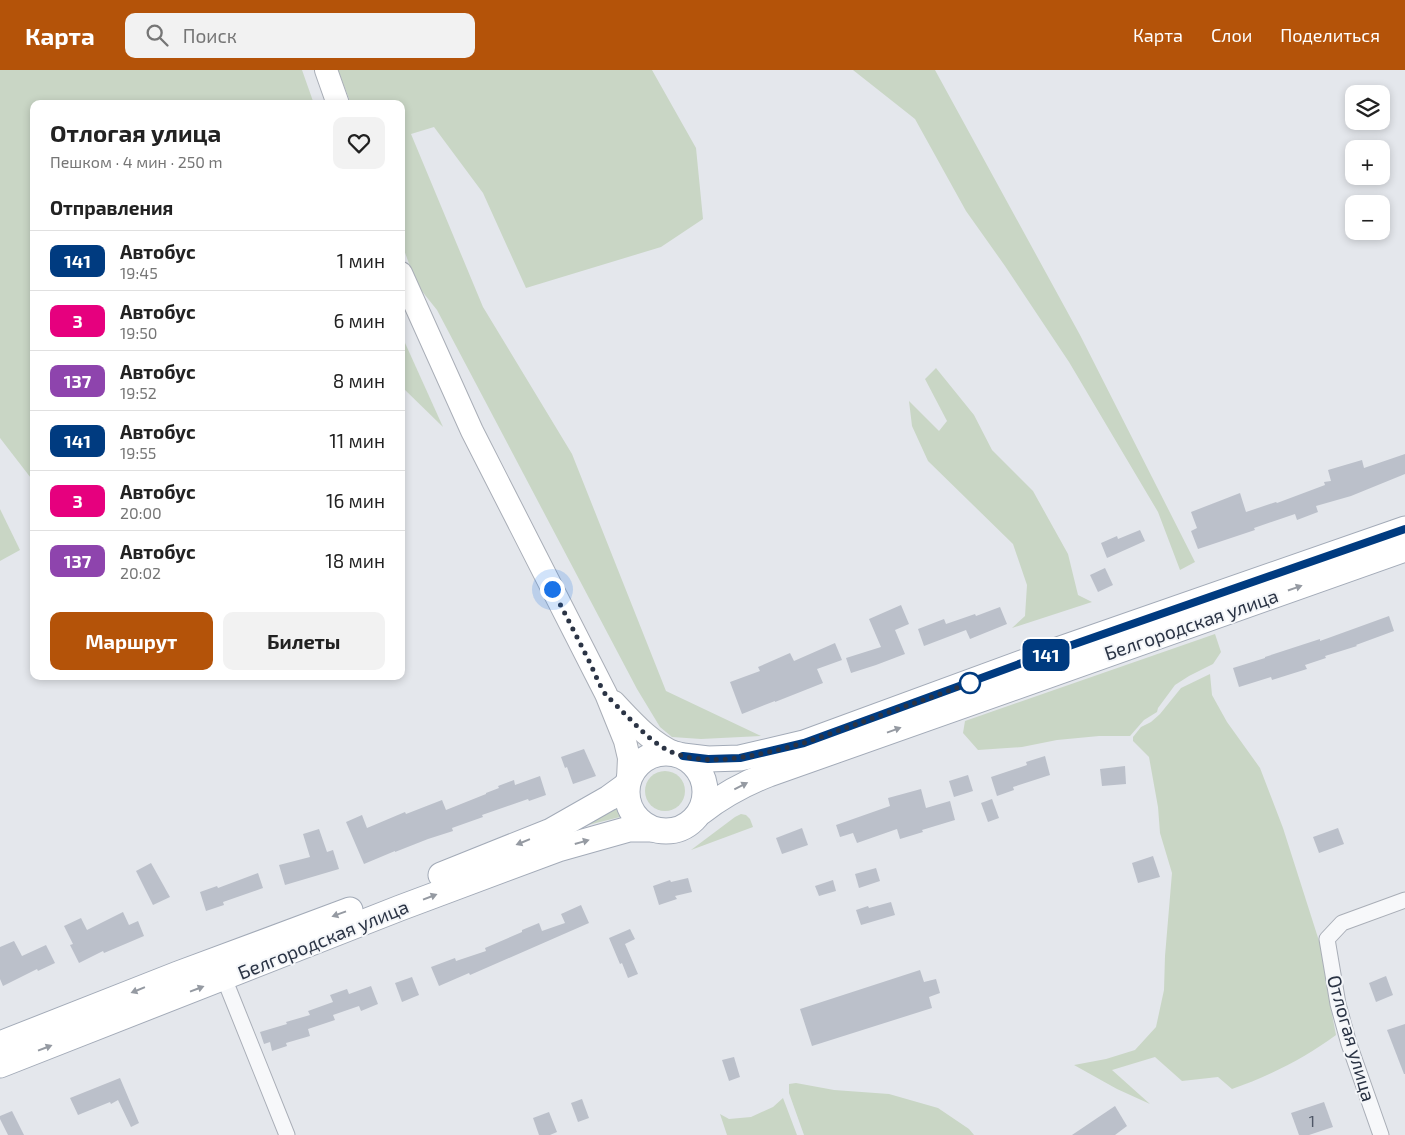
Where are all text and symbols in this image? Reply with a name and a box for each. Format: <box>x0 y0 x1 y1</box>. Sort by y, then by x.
search box <box>125 13 475 58</box>
text: Карта <box>25 21 95 50</box>
icon: search <box>143 21 171 49</box>
text: Поиск <box>183 24 237 47</box>
text: Карта <box>1133 24 1183 46</box>
text: Слои <box>1211 24 1252 46</box>
text: Поделиться <box>1280 24 1380 46</box>
map controls <box>1345 85 1390 240</box>
button: layers <box>1345 85 1390 130</box>
button: heart <box>333 117 385 169</box>
text: Отлогая улица <box>50 118 221 147</box>
button: + <box>1345 140 1390 185</box>
text: Пешком · 4 мин · 250 m <box>50 152 223 171</box>
button: − <box>1345 195 1390 240</box>
text: Отправления <box>50 196 173 219</box>
text: Автобус <box>120 240 196 263</box>
text: 1 мин <box>337 249 385 272</box>
text: 141 <box>64 250 91 272</box>
text: 19:45 <box>120 263 158 282</box>
text: Автобус <box>120 300 196 323</box>
text: 6 мин <box>333 309 385 332</box>
text: 3 <box>72 310 83 332</box>
text: 19:50 <box>120 323 158 342</box>
text: Автобус <box>120 360 196 383</box>
text: 8 мин <box>333 369 385 392</box>
text: 137 <box>64 370 91 392</box>
text: 19:52 <box>120 383 157 402</box>
text: Автобус <box>120 420 196 443</box>
text: 11 мин <box>329 429 385 452</box>
text: 141 <box>64 430 91 452</box>
text: 19:55 <box>120 443 156 462</box>
text: Автобус <box>120 480 196 503</box>
text: 16 мин <box>326 489 385 512</box>
text: 3 <box>72 490 83 512</box>
text: 20:00 <box>120 503 162 522</box>
text: Автобус <box>120 540 196 563</box>
text: 18 мин <box>325 549 385 572</box>
text: 137 <box>64 550 91 572</box>
text: 20:02 <box>120 563 161 582</box>
your location <box>540 577 565 602</box>
street label: Белгородская улица <box>1101 583 1281 665</box>
one-way arrow <box>1287 584 1302 591</box>
button: Маршрут <box>50 612 213 670</box>
button: Билеты <box>223 612 385 670</box>
line badge: 141 <box>1017 639 1075 671</box>
text: 141 <box>1032 644 1060 666</box>
unlabelled marker <box>959 672 981 694</box>
one-way arrow <box>887 726 902 734</box>
one-way arrow <box>734 781 749 790</box>
one-way arrow <box>575 837 590 845</box>
one-way arrow <box>515 838 530 846</box>
one-way arrow <box>422 893 437 900</box>
street label: Белгородская улица <box>234 894 412 985</box>
one-way arrow <box>332 911 347 918</box>
street label: Отлогая улица <box>1322 972 1381 1104</box>
one-way arrow <box>190 984 204 992</box>
one-way arrow <box>130 986 145 994</box>
one-way arrow <box>38 1043 53 1051</box>
house number: 1 <box>1309 1111 1315 1130</box>

